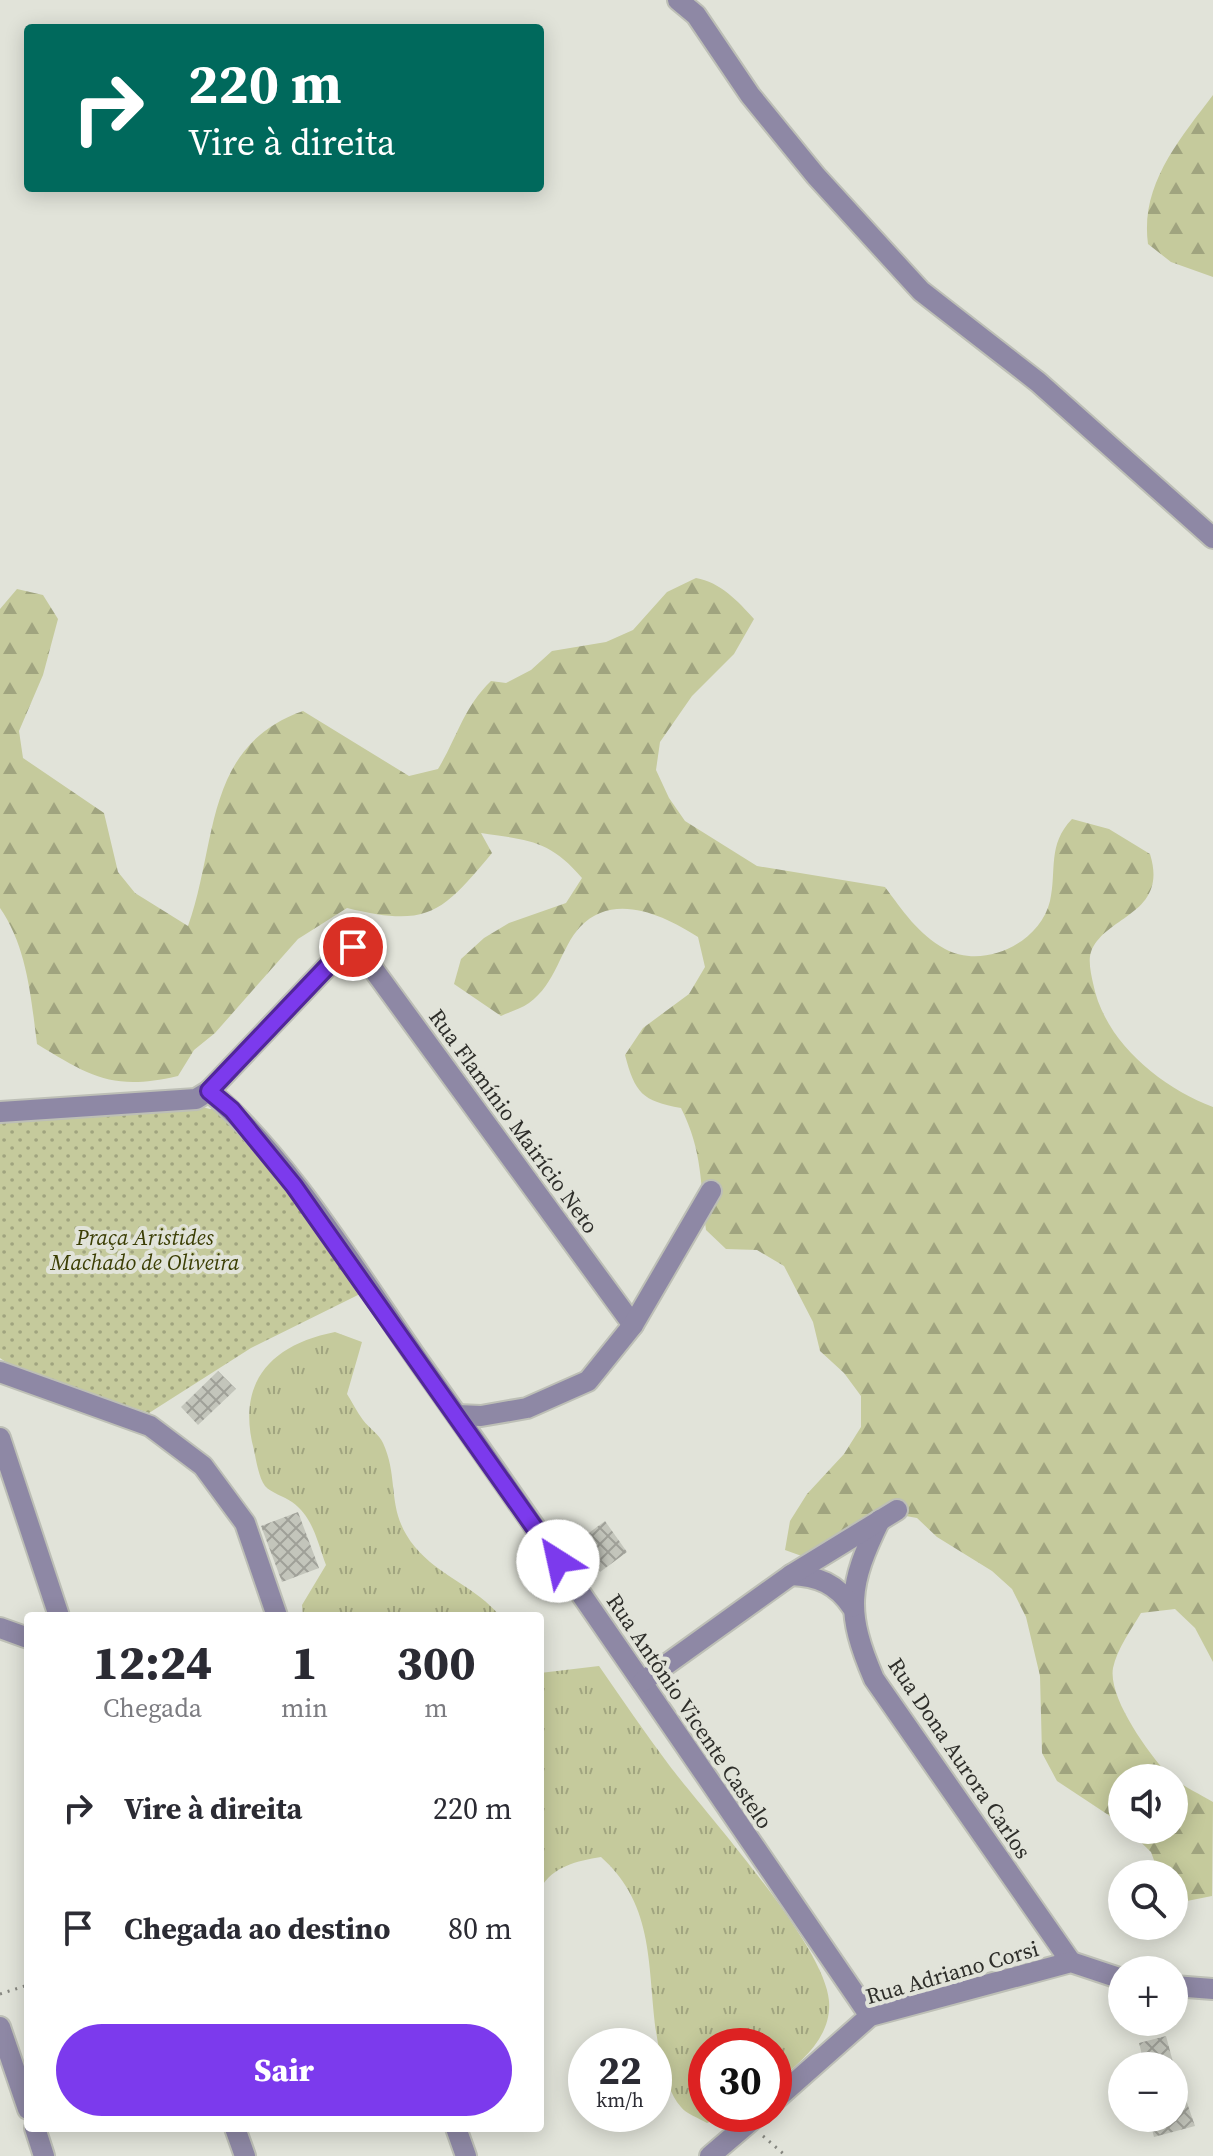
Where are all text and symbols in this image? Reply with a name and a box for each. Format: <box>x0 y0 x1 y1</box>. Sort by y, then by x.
text: 220 m <box>188 45 342 122</box>
icon: right <box>56 56 160 160</box>
text: Vire à direita <box>188 118 395 167</box>
pin <box>319 913 387 981</box>
icon: arrive <box>331 925 375 969</box>
street label: Rua Flamínio Mairício Neto <box>422 1003 606 1239</box>
park label: Praça Aristides Machado de Oliveira <box>50 1222 240 1277</box>
position arrow <box>516 1519 600 1603</box>
street label: Rua Antônio Vicente Castelo <box>600 1588 780 1834</box>
text: 12:24 <box>92 1629 213 1695</box>
text: 1 <box>291 1629 318 1695</box>
text: 300 <box>396 1629 476 1695</box>
street label: Rua Dona Aurora Carlos <box>881 1652 1039 1864</box>
text: Chegada <box>103 1690 202 1726</box>
text: min <box>281 1690 328 1726</box>
text: m <box>424 1690 448 1726</box>
map controls <box>1108 1764 1188 2132</box>
button: sound <box>1108 1764 1188 1844</box>
icon: right <box>56 1786 100 1830</box>
text: Vire à direita <box>124 1788 303 1829</box>
text: 220 m <box>433 1788 512 1829</box>
button: search <box>1108 1860 1188 1940</box>
icon: arrive <box>56 1906 100 1950</box>
text: Chegada ao destino <box>124 1908 390 1949</box>
text: 80 m <box>448 1908 512 1949</box>
street label: Rua Adriano Corsi <box>862 1933 1042 2011</box>
button: + <box>1108 1956 1188 2036</box>
button: Sair <box>56 2024 512 2116</box>
speed limit sign: 30 <box>688 2028 792 2132</box>
text: 22 <box>598 2043 642 2097</box>
button: − <box>1108 2052 1188 2132</box>
text: km/h <box>596 2086 644 2114</box>

